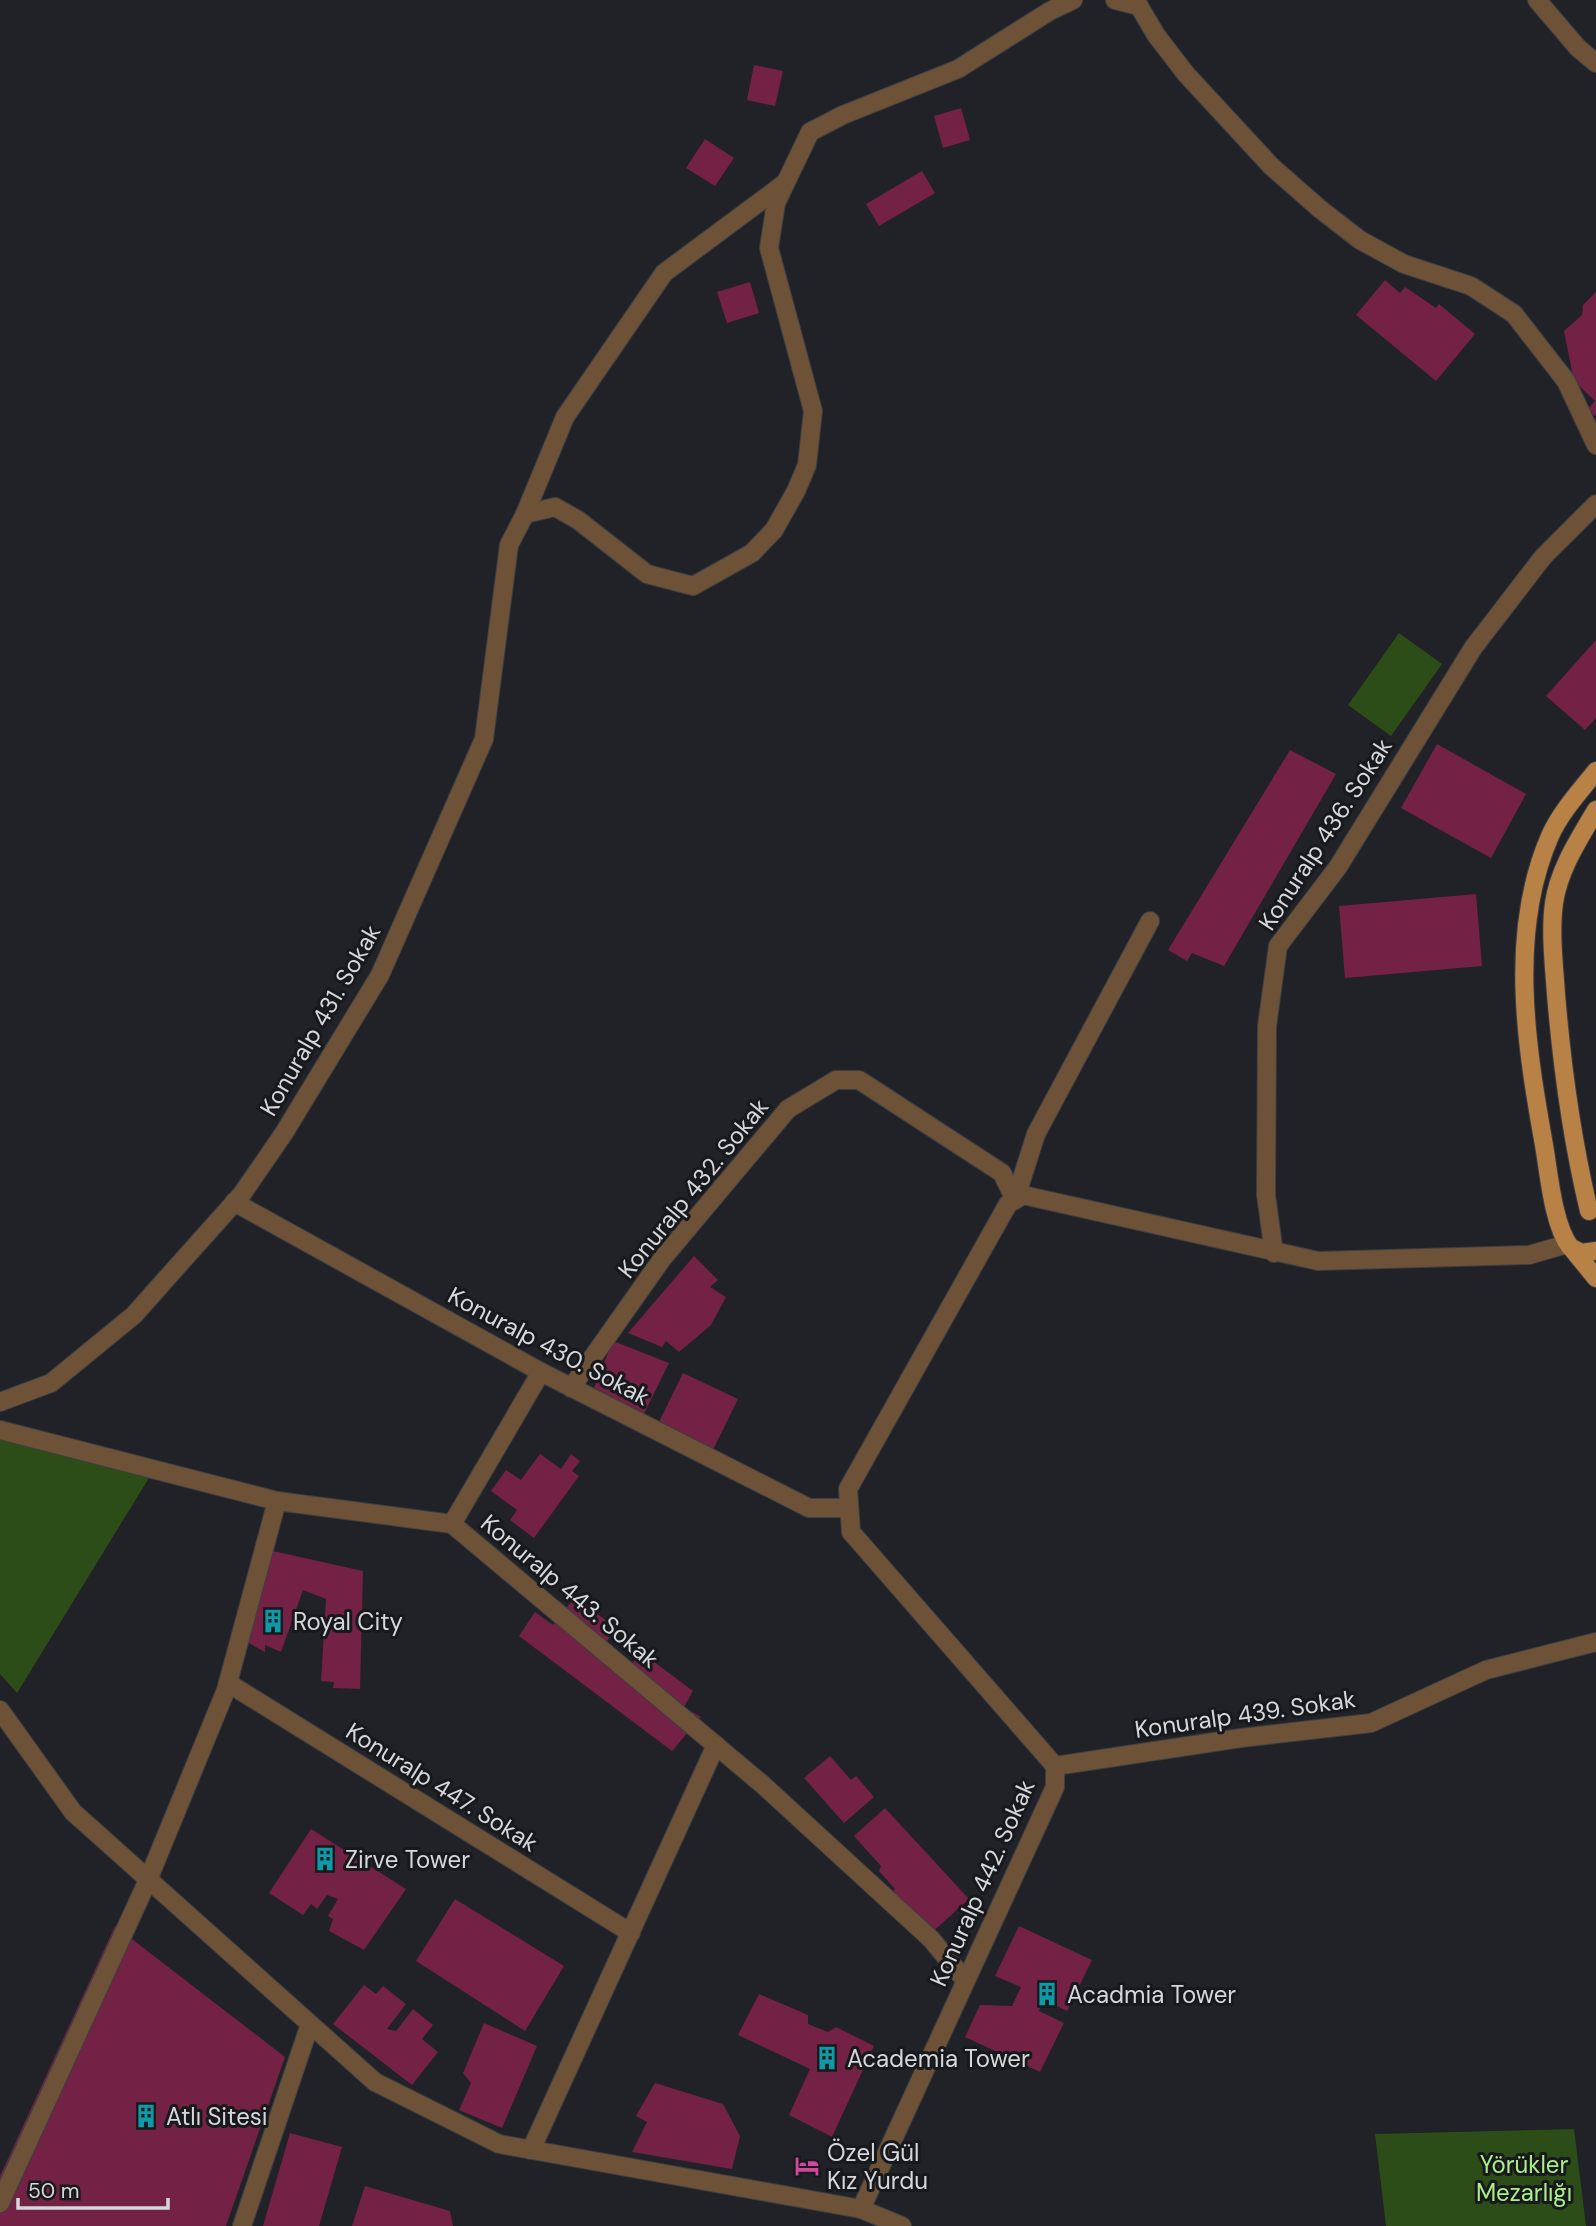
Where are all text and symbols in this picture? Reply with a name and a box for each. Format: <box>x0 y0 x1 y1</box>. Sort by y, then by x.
street label: Konuralp 436. Sokak <box>1251 732 1399 936</box>
street label: Konuralp 431. Sokak <box>253 919 387 1121</box>
street label: Konuralp 432. Sokak <box>611 1092 775 1284</box>
street label: Konuralp 430. Sokak <box>443 1280 655 1412</box>
street label: Konuralp 443. Sokak <box>474 1507 666 1675</box>
place label: Royal City <box>293 1606 403 1637</box>
building icon: Royal City <box>259 1607 287 1635</box>
street label: Konuralp 439. Sokak <box>1133 1683 1357 1745</box>
street label: Konuralp 447. Sokak <box>340 1715 544 1859</box>
street label: Konuralp 442. Sokak <box>922 1775 1042 1991</box>
place label: Zirve Tower <box>345 1844 470 1875</box>
building icon: Zirve Tower <box>311 1845 339 1873</box>
place label: Acadmia Tower <box>1067 1979 1236 2010</box>
building icon: Acadmia Tower <box>1033 1980 1061 2008</box>
place label: Academia Tower <box>847 2043 1030 2074</box>
building icon: Academia Tower <box>813 2044 841 2072</box>
place label: Atlı Sitesi <box>166 2101 268 2132</box>
building icon: Atlı Sitesi <box>132 2102 160 2130</box>
place label: Özel Gül Kız Yurdu <box>827 2137 928 2196</box>
park label: Yörükler Mezarlığı <box>1476 2149 1572 2208</box>
hotel icon: Özel Gül Kız Yurdu <box>793 2152 821 2180</box>
scale bar <box>18 2166 168 2210</box>
text: 50 m <box>28 2177 79 2205</box>

